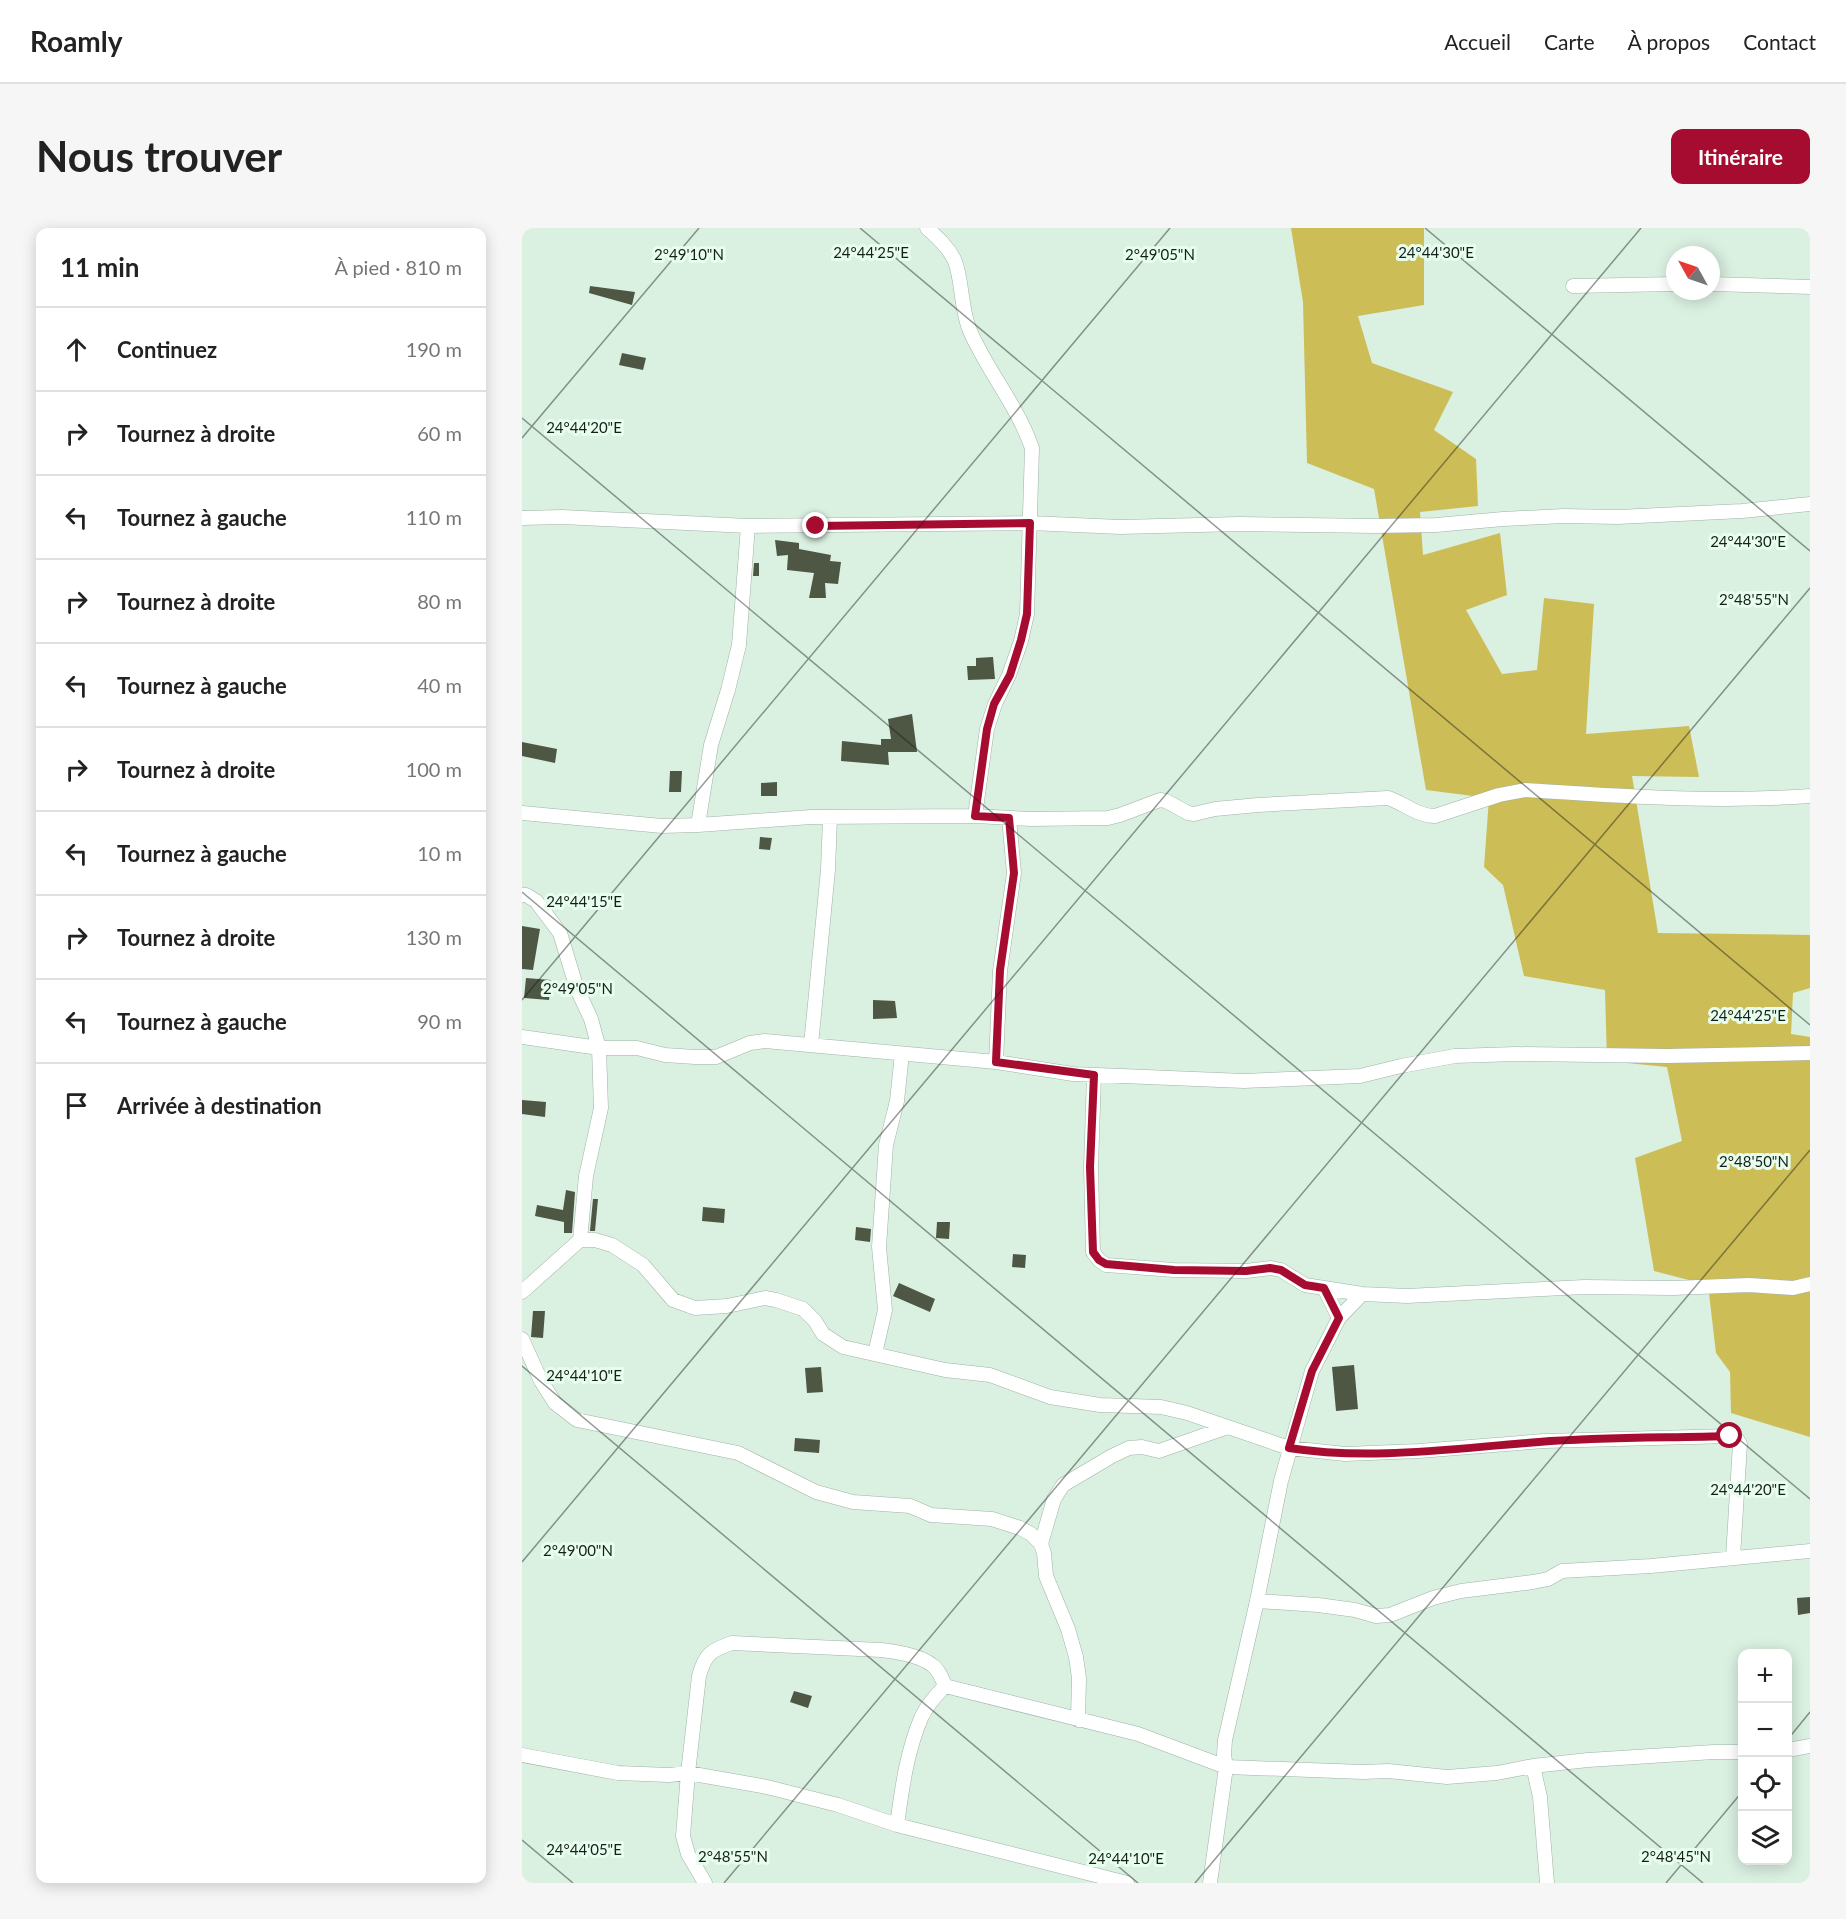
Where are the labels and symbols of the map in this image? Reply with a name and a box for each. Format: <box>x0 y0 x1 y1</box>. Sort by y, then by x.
text: 24°44'25"E <box>833 243 909 261</box>
text: 24°44'30"E <box>1398 243 1474 261</box>
text: 2°49'10"N <box>654 245 724 263</box>
text: 2°49'05"N <box>1125 245 1195 263</box>
north arrow <box>1666 246 1720 300</box>
text: 24°44'20"E <box>546 418 622 436</box>
route end <box>802 512 828 538</box>
text: 24°44'30"E <box>1710 532 1786 550</box>
text: 2°48'55"N <box>1719 590 1789 608</box>
text: 24°44'15"E <box>546 892 622 910</box>
text: 2°49'05"N <box>543 979 613 997</box>
text: 24°44'25"E <box>1710 1006 1786 1024</box>
text: 2°48'50"N <box>1719 1152 1789 1170</box>
text: 24°44'10"E <box>546 1366 622 1384</box>
route start <box>1716 1422 1742 1448</box>
text: 24°44'20"E <box>1710 1480 1786 1498</box>
text: 2°49'00"N <box>543 1541 613 1559</box>
text: 24°44'05"E <box>546 1840 622 1858</box>
text: 2°48'55"N <box>698 1847 768 1865</box>
text: 2°48'45"N <box>1641 1847 1711 1865</box>
text: 24°44'10"E <box>1088 1849 1164 1867</box>

